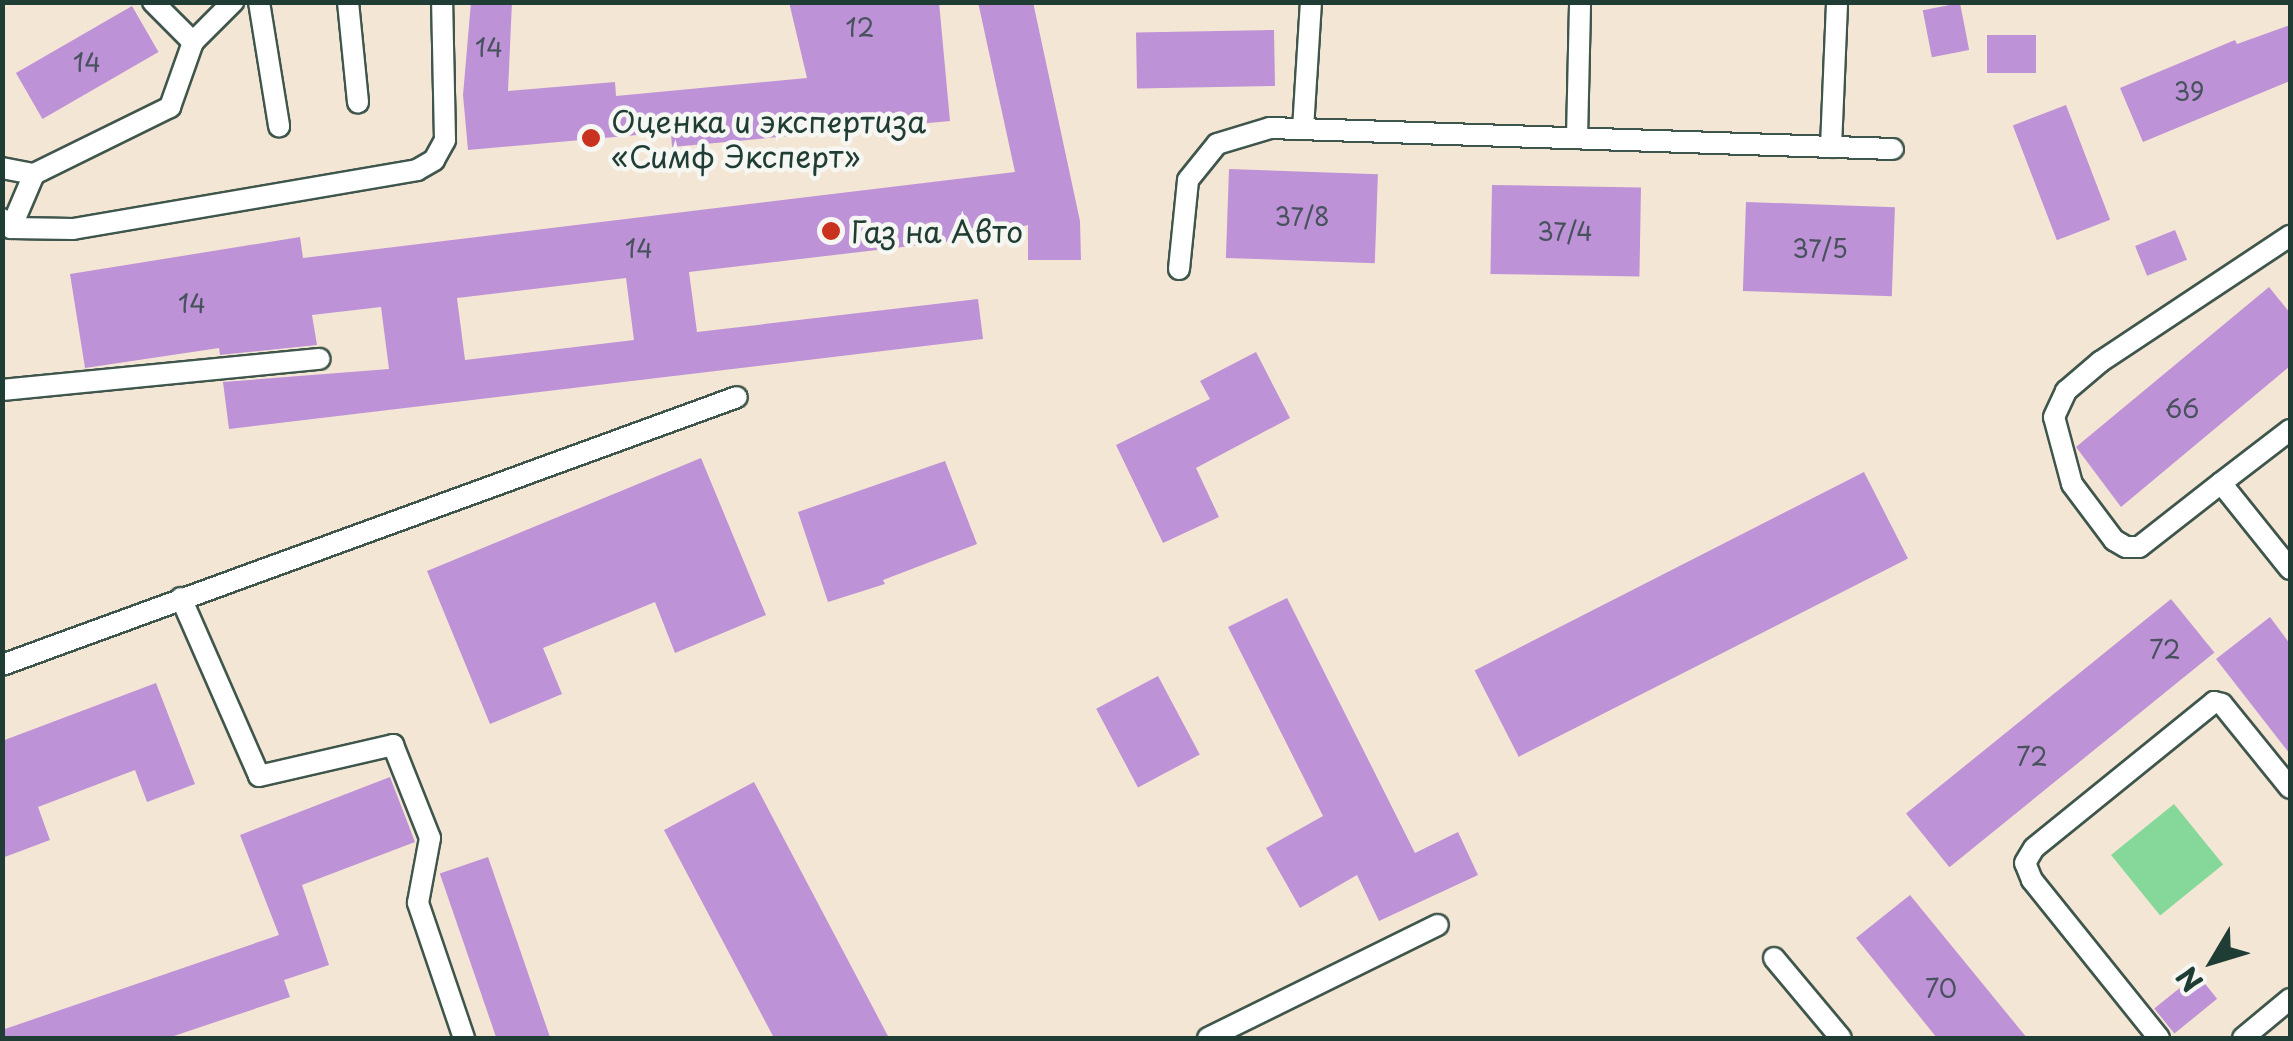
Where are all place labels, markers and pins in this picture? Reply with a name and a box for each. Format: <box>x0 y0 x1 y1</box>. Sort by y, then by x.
place label: Оценка и экспертиза «Симф Эксперт» <box>611 103 930 174</box>
marker: Оценка и экспертиза «Симф Эксперт» <box>580 127 602 149</box>
place label: Газ на Авто <box>851 213 1027 249</box>
marker: Газ на Авто <box>820 220 842 242</box>

